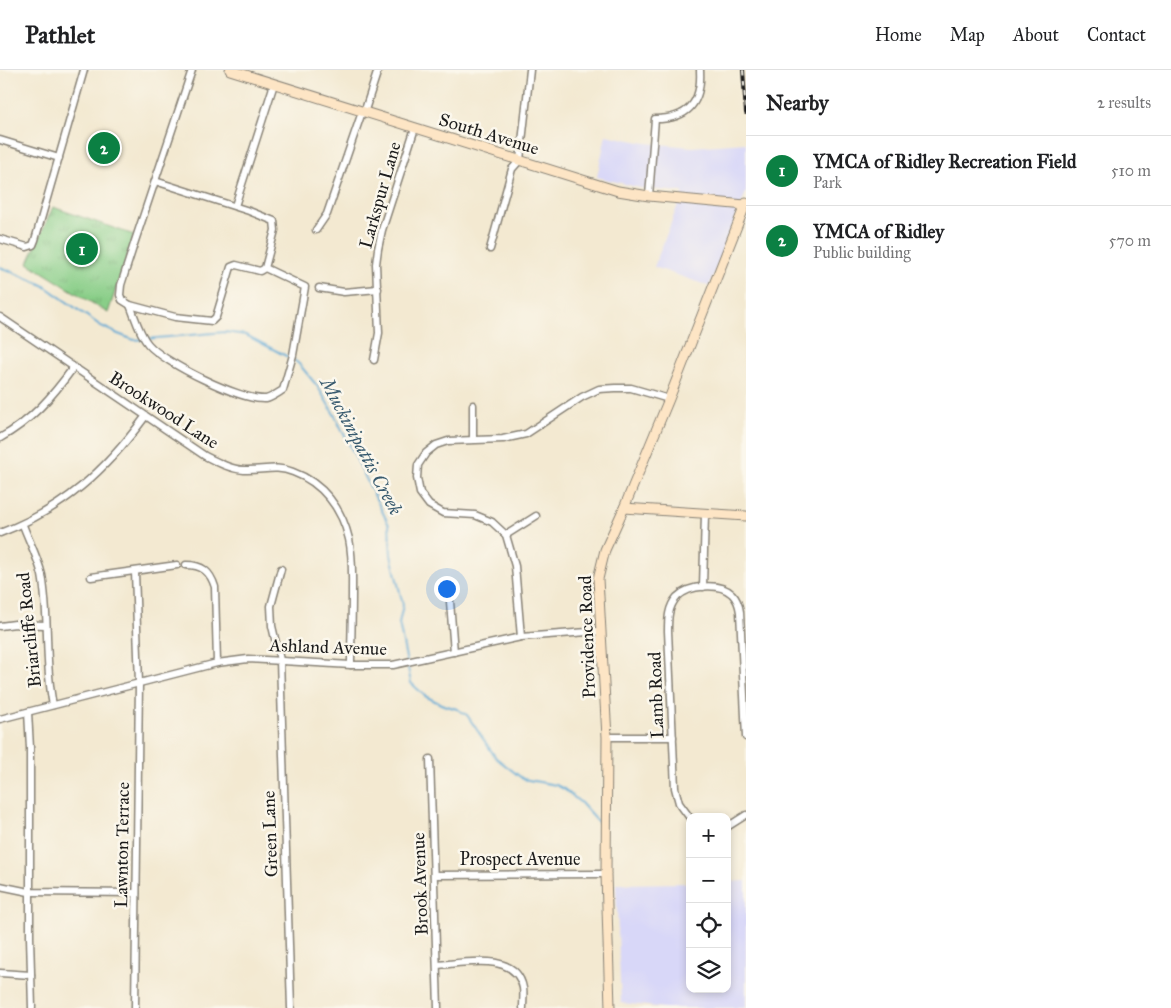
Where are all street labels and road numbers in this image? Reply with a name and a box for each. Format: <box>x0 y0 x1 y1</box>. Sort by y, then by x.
street label: South Avenue <box>436 108 542 160</box>
street label: Larkspur Lane <box>354 139 406 251</box>
street label: Brookwood Lane <box>105 366 223 454</box>
street label: Briarcliffe Road <box>12 571 46 689</box>
street label: Providence Road <box>574 575 600 699</box>
street label: Ashland Avenue <box>268 634 387 660</box>
street label: Lamb Road <box>643 651 669 739</box>
street label: Lawnton Terrace <box>110 782 134 908</box>
street label: Green Lane <box>257 790 283 878</box>
street label: Brook Avenue <box>407 832 433 936</box>
street label: Prospect Avenue <box>459 848 581 870</box>

